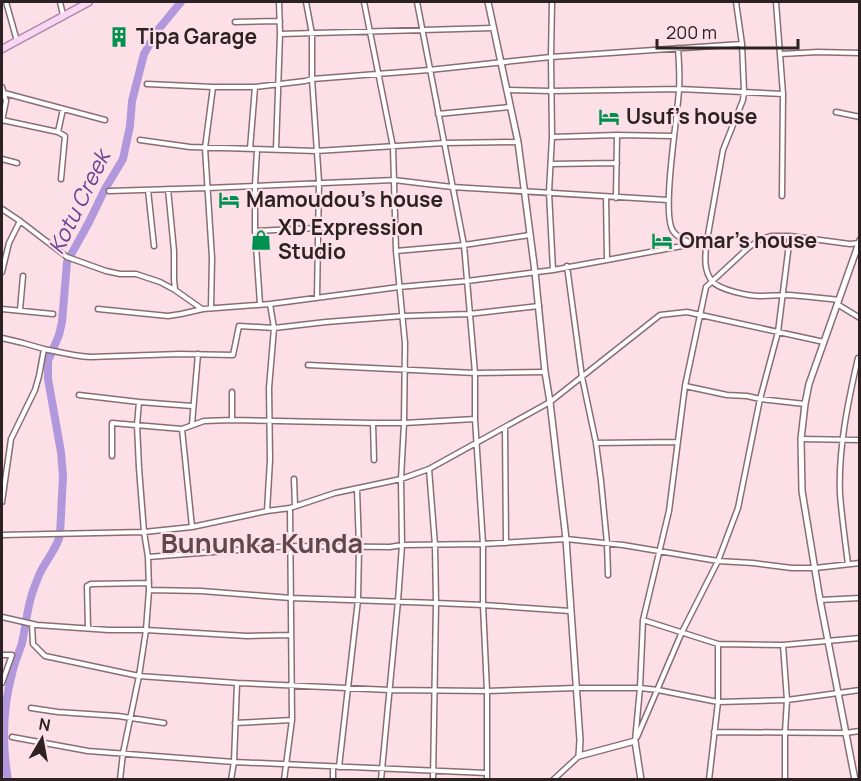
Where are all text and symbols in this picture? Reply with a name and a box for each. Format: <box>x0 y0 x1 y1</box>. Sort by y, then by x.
scale bar <box>657 12 798 50</box>
text: 200 m <box>666 20 717 44</box>
place label: Tipa Garage <box>136 22 257 50</box>
building icon: Tipa Garage <box>107 25 131 49</box>
place label: Usuf's house <box>626 102 757 130</box>
hotel icon: Usuf's house <box>597 105 621 129</box>
water label: Kotu Creek <box>41 143 118 259</box>
place label: Mamoudou's house <box>246 185 443 213</box>
hotel icon: Mamoudou's house <box>217 188 241 212</box>
place label: XD Expression Studio <box>278 213 423 265</box>
place label: Omar's house <box>679 226 817 254</box>
shop icon: XD Expression Studio <box>249 228 273 252</box>
hotel icon: Omar's house <box>650 229 674 253</box>
district label: Bununka Kunda <box>161 524 363 561</box>
north arrow <box>12 709 72 769</box>
text: N <box>37 712 52 736</box>

